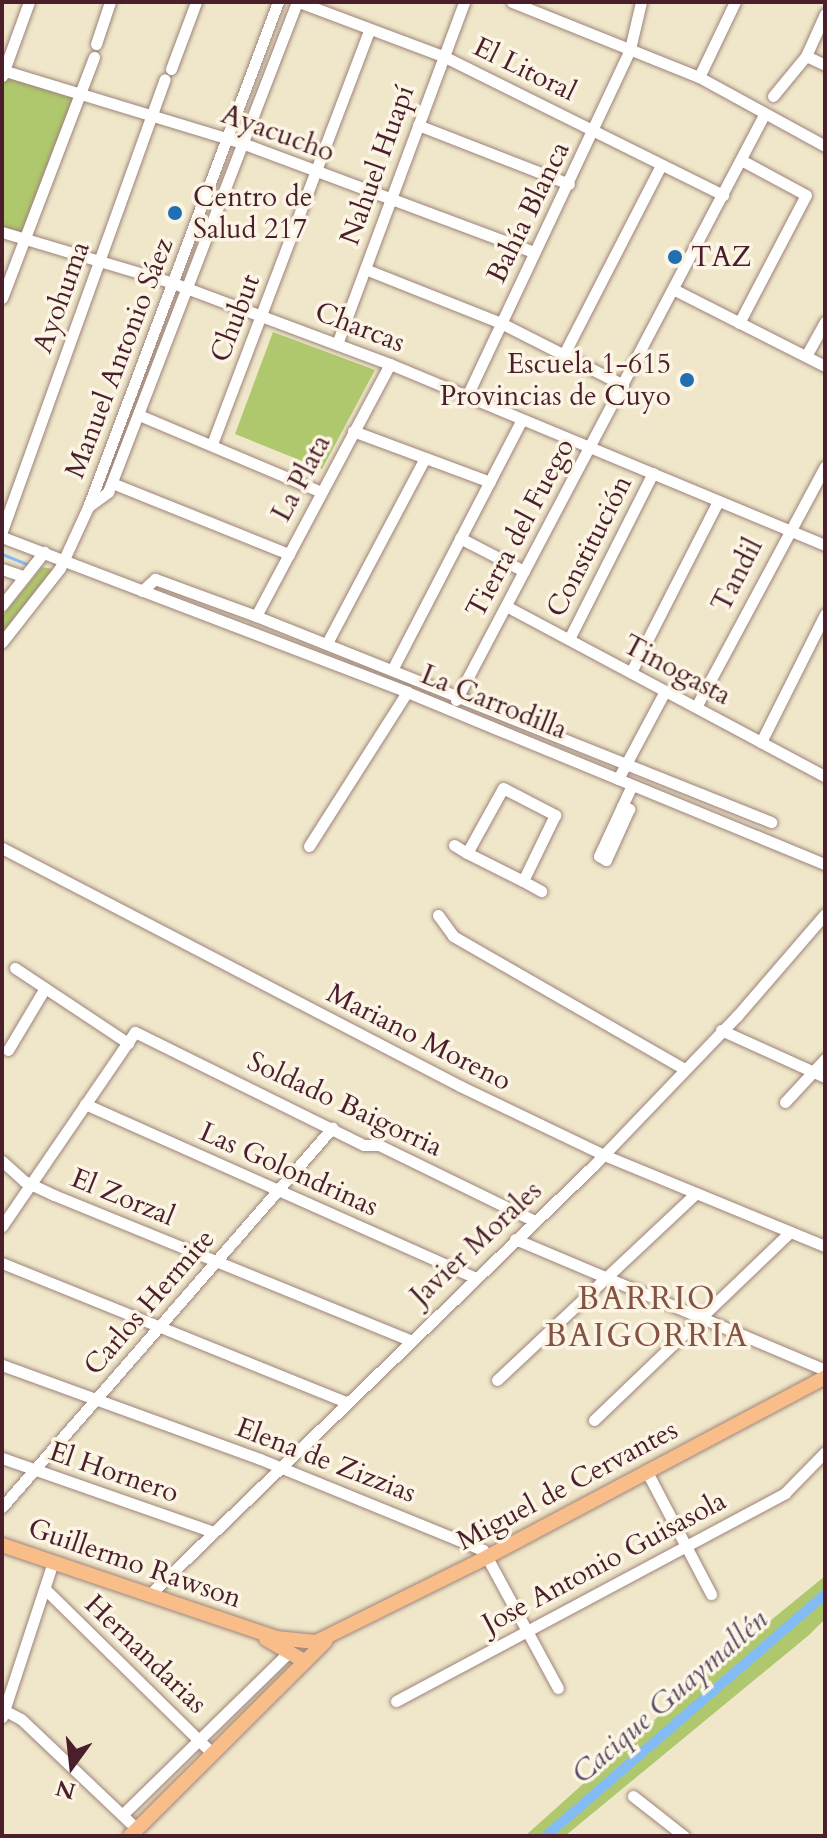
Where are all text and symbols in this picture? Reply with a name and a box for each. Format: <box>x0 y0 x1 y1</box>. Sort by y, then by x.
street label: El Litoral <box>468 30 582 108</box>
street label: Nahuel Huapí <box>333 80 421 250</box>
street label: Ayacucho <box>217 97 339 169</box>
street label: Bahía Blanca <box>479 136 577 288</box>
place label: Centro de Salud 217 <box>193 180 312 246</box>
marker: Centro de Salud 217 <box>164 202 186 224</box>
street label: Manuel Antonio Sáez <box>58 233 180 483</box>
street label: Ayohuma <box>25 237 97 357</box>
place label: TAZ <box>691 240 751 274</box>
marker: TAZ <box>666 248 684 266</box>
street label: Chubut <box>203 269 267 367</box>
street label: Charcas <box>310 295 410 359</box>
place label: Escuela 1-615 Provincias de Cuyo <box>440 347 671 413</box>
marker: Escuela 1-615 Provincias de Cuyo <box>678 371 696 389</box>
street label: La Plata <box>264 429 338 527</box>
street label: Tierra del Fuego <box>459 433 581 623</box>
street label: Constitución <box>539 470 639 622</box>
street label: Tandil <box>704 532 770 618</box>
street label: Tinogasta <box>617 628 737 712</box>
street label: La Carrodilla <box>416 657 572 747</box>
street label: Mariano Moreno <box>321 976 517 1098</box>
street label: Soldado Baigorria <box>242 1044 448 1164</box>
street label: Las Golondrinas <box>195 1115 383 1223</box>
street label: El Zorzal <box>66 1161 180 1233</box>
street label: Javier Morales <box>403 1174 549 1312</box>
street label: Carlos Hermite <box>77 1222 221 1382</box>
district label: BARRIO BAIGORRIA <box>545 1281 749 1356</box>
street label: Elena de Zizzias <box>231 1410 421 1510</box>
street label: Miguel de Cervantes <box>451 1413 683 1557</box>
street label: El Hornero <box>45 1434 183 1510</box>
street label: Jose Antonio Guisasola <box>476 1484 732 1640</box>
street label: Guillermo Rawson <box>24 1511 246 1615</box>
street label: Hernandarias <box>78 1587 214 1721</box>
water label: Cacique Guaymallén <box>565 1602 775 1792</box>
north arrow <box>32 1726 112 1806</box>
text: N <box>53 1772 79 1806</box>

